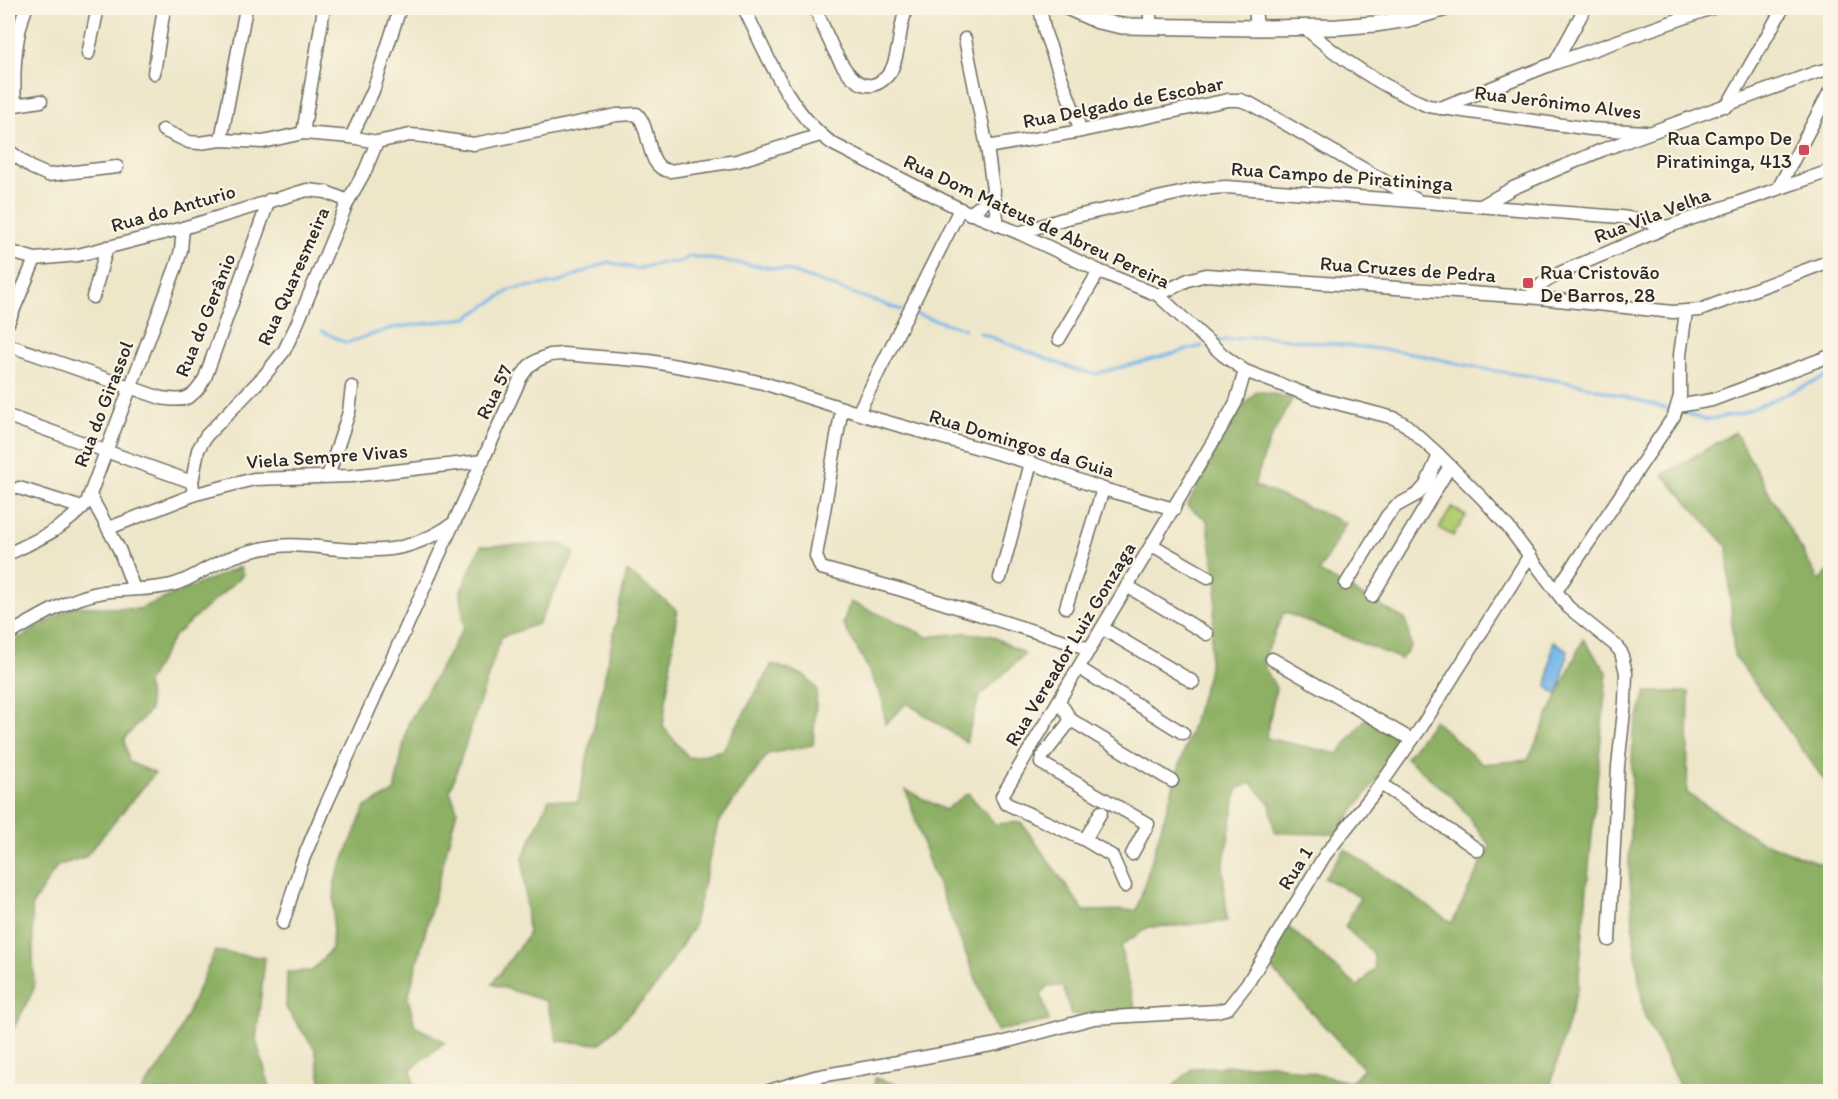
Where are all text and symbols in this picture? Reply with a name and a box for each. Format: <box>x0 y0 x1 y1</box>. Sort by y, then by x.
street label: Rua Delgado de Escobar <box>1021 71 1226 133</box>
street label: Rua Jerônimo Alves <box>1473 80 1643 124</box>
place label: Rua Campo De Piratininga, 413 <box>1656 126 1792 173</box>
marker: Rua Campo De Piratininga, 413 <box>1797 143 1811 157</box>
street label: Rua Dom Mateus de Abreu Pereira <box>900 149 1175 294</box>
street label: Rua Campo de Piratininga <box>1230 156 1455 196</box>
street label: Rua do Anturio <box>108 179 238 237</box>
street label: Rua Vila Velha <box>1590 182 1714 248</box>
street label: Rua Quaresmeira <box>252 203 334 349</box>
street label: Rua do Gerânio <box>169 250 241 380</box>
street label: Rua Cruzes de Pedra <box>1319 251 1498 287</box>
place label: Rua Cristovão De Barros, 28 <box>1540 260 1660 307</box>
marker: Rua Cristovão De Barros, 28 <box>1521 276 1535 290</box>
street label: Rua do Girassol <box>68 337 138 470</box>
street label: Rua 57 <box>471 361 518 423</box>
street label: Rua Domingos da Guia <box>926 403 1118 483</box>
street label: Viela Sempre Vivas <box>245 438 409 474</box>
street label: Rua Vereador Luiz Gonzaga <box>999 537 1141 750</box>
street label: Rua 1 <box>1272 842 1318 894</box>

